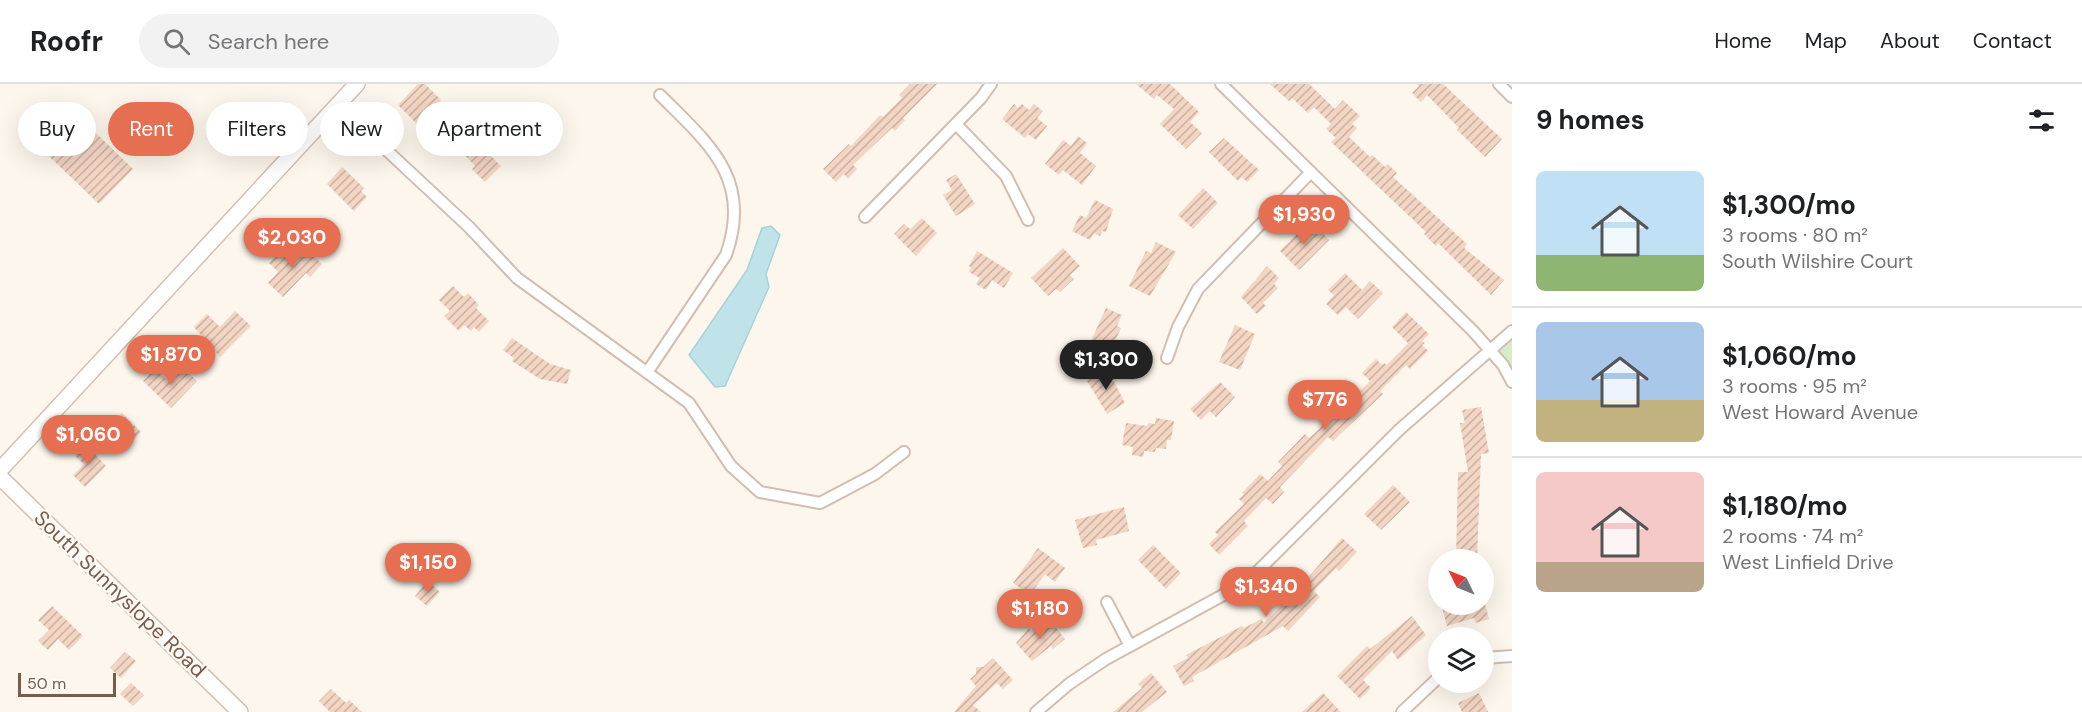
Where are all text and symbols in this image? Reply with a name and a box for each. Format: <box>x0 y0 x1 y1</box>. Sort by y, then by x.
search box <box>139 14 559 68</box>
text: Roofr <box>30 23 103 60</box>
icon: search <box>160 25 193 58</box>
text: Search here <box>208 27 329 56</box>
text: Home <box>1714 27 1772 55</box>
text: Map <box>1805 27 1847 55</box>
text: About <box>1880 27 1940 55</box>
text: Contact <box>1973 27 2052 55</box>
chip: Buy <box>18 102 96 156</box>
chip: Rent <box>108 102 194 156</box>
chip: Filters <box>206 102 308 156</box>
chip: New <box>320 102 404 156</box>
chip: Apartment <box>416 102 563 156</box>
text: 9 homes <box>1536 103 1645 137</box>
icon: filters <box>2025 104 2058 137</box>
text: $1,300/mo <box>1722 188 1856 222</box>
pin: $1,930 <box>1255 195 1353 246</box>
icon: home <box>1584 195 1656 267</box>
text: $1,930 <box>1273 201 1335 227</box>
pin: $2,030 <box>243 218 341 269</box>
text: 3 rooms · 80 m² <box>1722 222 1868 248</box>
text: $2,030 <box>258 224 326 250</box>
text: South Wilshire Court <box>1722 248 1913 274</box>
pin: $1,870 <box>122 335 220 386</box>
text: $1,060/mo <box>1722 339 1857 373</box>
pin: $1,300 <box>1057 340 1155 391</box>
text: $1,870 <box>140 341 202 367</box>
text: $1,300 <box>1074 346 1138 372</box>
icon: home <box>1584 346 1656 418</box>
text: 3 rooms · 95 m² <box>1722 373 1867 399</box>
pin: $776 <box>1289 380 1361 431</box>
text: $776 <box>1302 386 1348 412</box>
text: West Howard Avenue <box>1722 399 1918 425</box>
pin: $1,060 <box>39 415 137 466</box>
text: $1,060 <box>55 421 121 447</box>
text: $1,180/mo <box>1722 489 1848 523</box>
icon: home <box>1584 496 1656 568</box>
street label: South Sunnyslope Road <box>28 504 212 684</box>
text: 2 rooms · 74 m² <box>1722 523 1863 549</box>
pin: $1,150 <box>379 543 477 594</box>
text: $1,150 <box>399 549 457 575</box>
north arrow <box>1428 549 1494 615</box>
map controls <box>1428 549 1494 693</box>
text: West Linfield Drive <box>1722 549 1894 575</box>
pin: $1,340 <box>1217 567 1315 618</box>
text: $1,340 <box>1234 573 1298 599</box>
pin: $1,180 <box>991 589 1089 640</box>
text: $1,180 <box>1011 595 1069 621</box>
button: layers <box>1428 627 1494 693</box>
scale bar <box>18 670 116 698</box>
text: 50 m <box>27 673 66 694</box>

